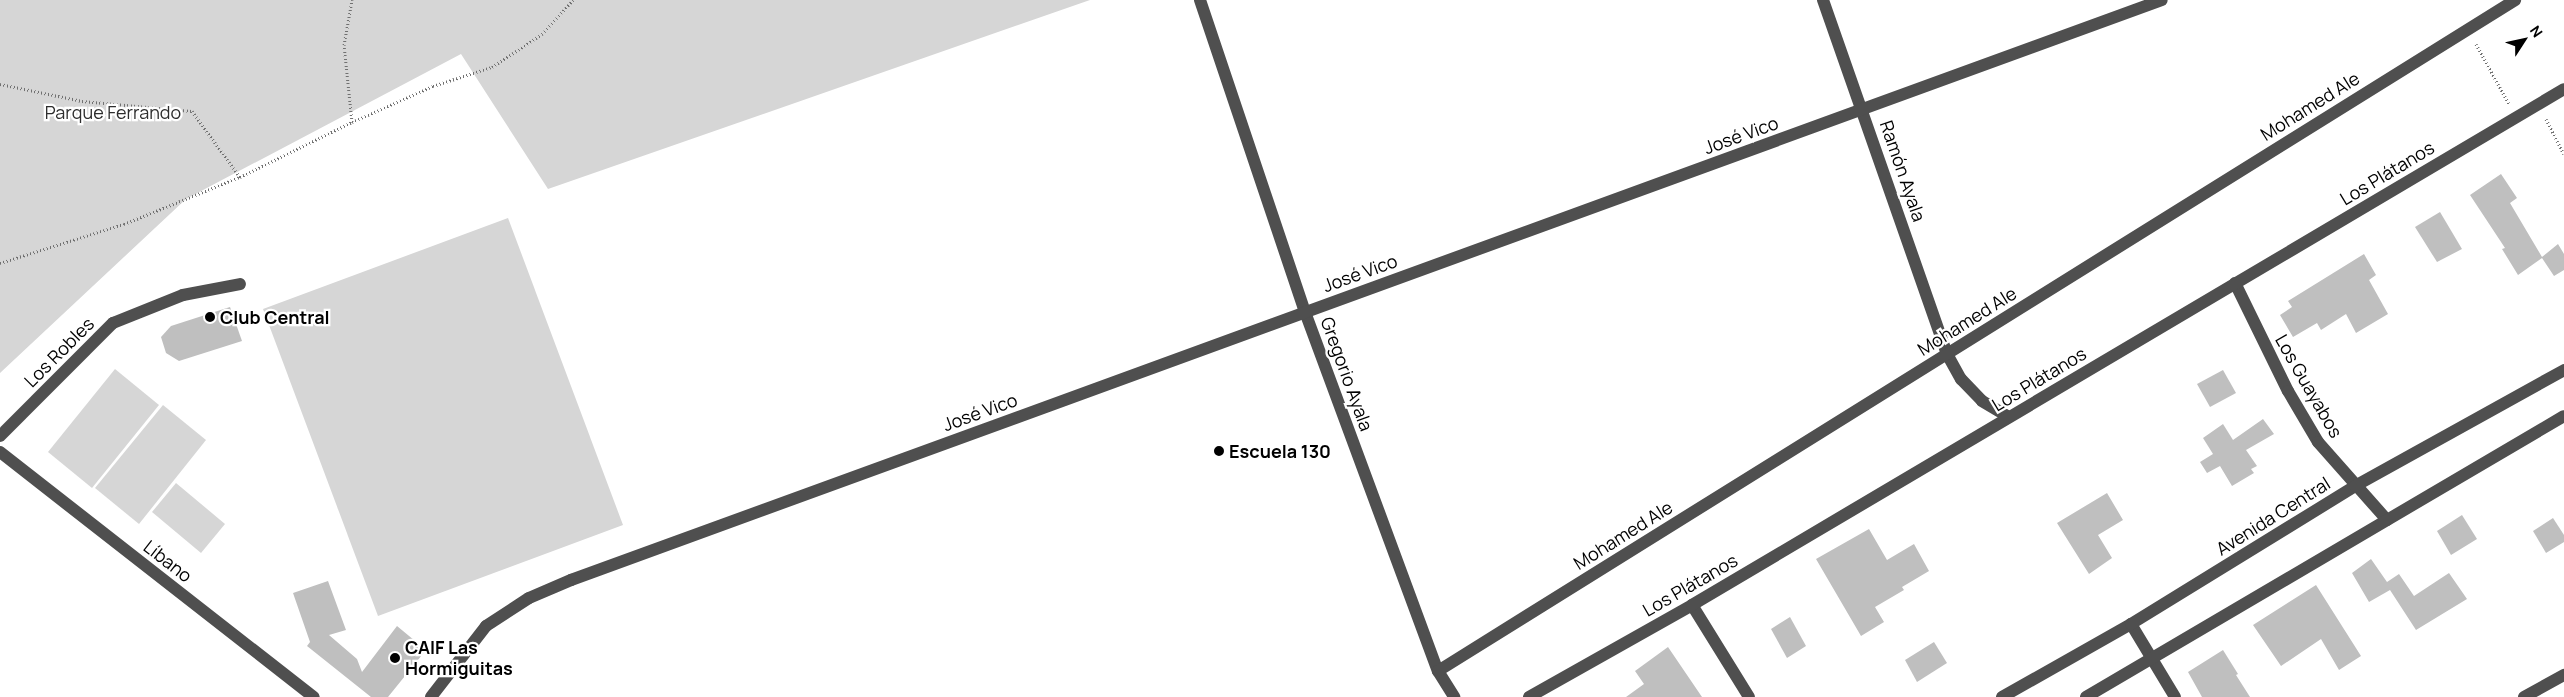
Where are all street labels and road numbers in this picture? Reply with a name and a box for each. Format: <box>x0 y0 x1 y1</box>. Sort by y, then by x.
street label: Mohamed Ale <box>2257 67 2363 145</box>
street label: José Vico <box>1701 112 1781 158</box>
street label: Ramón Ayala <box>1876 118 1930 224</box>
street label: Los Plátanos <box>2336 137 2438 209</box>
street label: José Vico <box>1320 250 1400 296</box>
street label: Mohamed Ale <box>1914 282 2020 360</box>
street label: Los Robles <box>20 313 98 391</box>
street label: Gregorio Ayala <box>1316 314 1378 434</box>
street label: Los Guayabos <box>2271 331 2347 441</box>
street label: Los Plátanos <box>1988 343 2090 415</box>
street label: José Vico <box>940 389 1020 435</box>
street label: Avenida Central <box>2212 472 2334 560</box>
street label: Mohamed Ale <box>1570 496 1676 574</box>
street label: Líbano <box>140 535 196 587</box>
street label: Los Plátanos <box>1639 549 1741 621</box>

